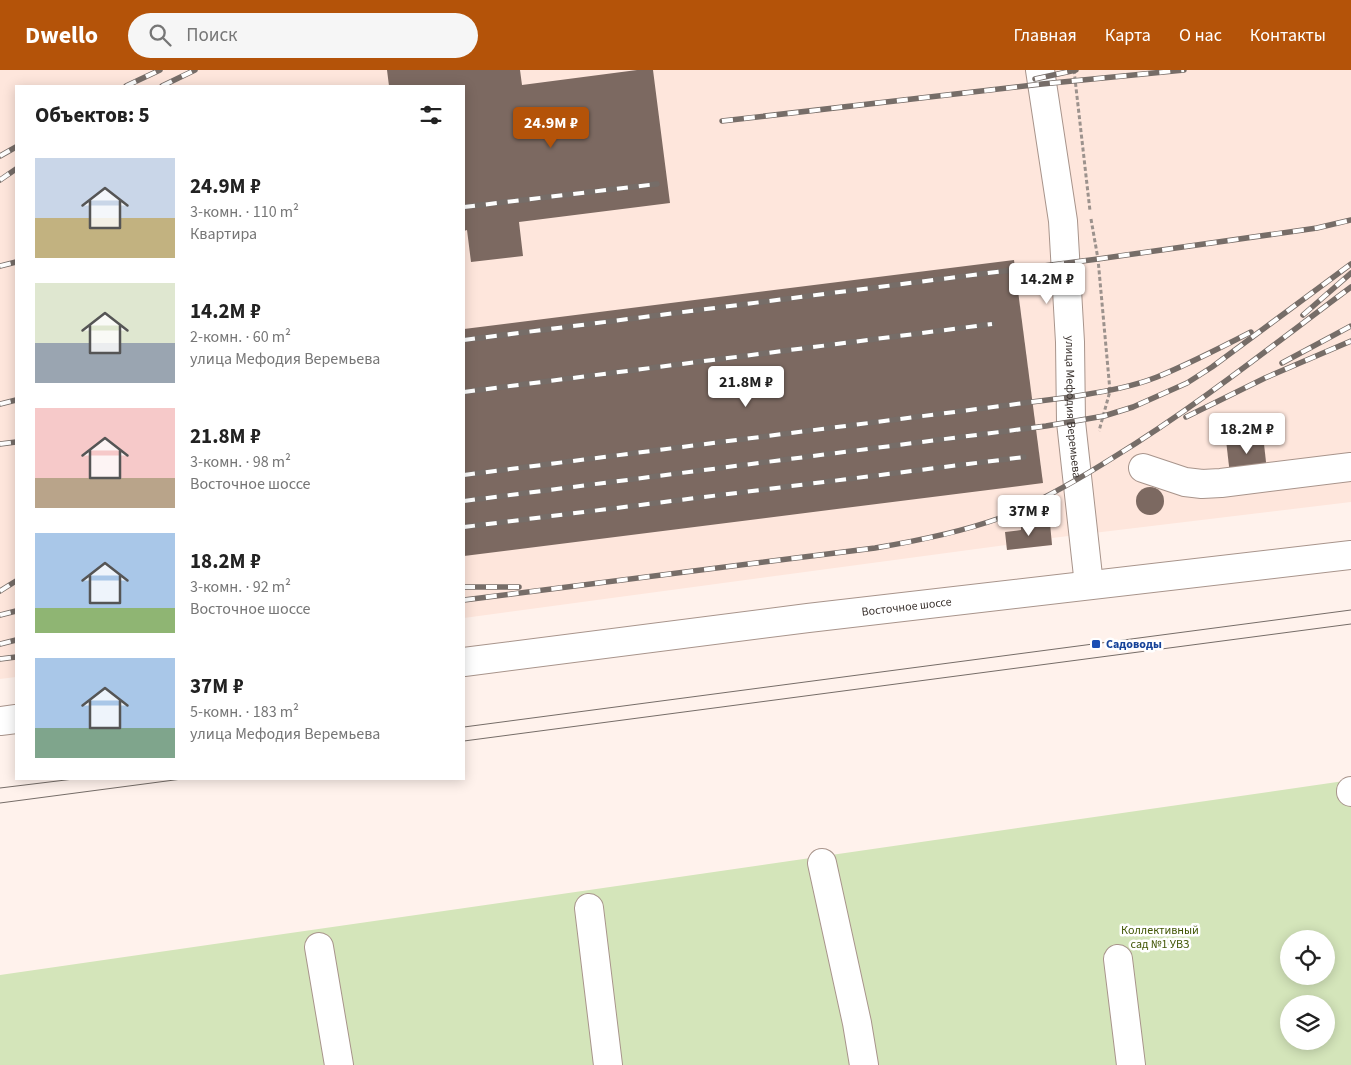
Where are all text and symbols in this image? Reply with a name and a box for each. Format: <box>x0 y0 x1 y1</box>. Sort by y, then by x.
search box <box>128 13 478 58</box>
text: Dwello <box>25 18 98 53</box>
icon: search <box>146 21 174 49</box>
text: Поиск <box>186 22 238 49</box>
text: Главная <box>1014 23 1077 48</box>
text: Карта <box>1105 23 1151 48</box>
text: О нас <box>1179 23 1222 48</box>
text: Контакты <box>1250 23 1326 48</box>
text: Объектов: 5 <box>35 100 150 130</box>
icon: filters <box>417 101 445 129</box>
pin: 24.9M ₽ <box>505 106 597 149</box>
text: 24.9M ₽ <box>524 112 578 134</box>
text: 24.9M ₽ <box>190 171 261 201</box>
icon: home <box>75 178 135 238</box>
text: 3-комн. · 110 m² <box>190 201 299 223</box>
text: Квартира <box>190 223 257 245</box>
pin: 14.2M ₽ <box>1001 262 1093 305</box>
text: 14.2M ₽ <box>1020 268 1074 290</box>
text: 14.2M ₽ <box>190 296 261 326</box>
icon: home <box>75 303 135 363</box>
text: 2-комн. · 60 m² <box>190 326 291 348</box>
street label: улица Мефодия Веремьева <box>1061 335 1085 479</box>
text: улица Мефодия Веремьева <box>190 348 380 370</box>
pin: 21.8M ₽ <box>700 366 792 408</box>
text: 21.8M ₽ <box>719 371 773 393</box>
pin: 18.2M ₽ <box>1201 412 1293 455</box>
text: 18.2M ₽ <box>1220 418 1274 440</box>
text: 21.8M ₽ <box>190 421 261 451</box>
icon: home <box>75 428 135 488</box>
text: 3-комн. · 98 m² <box>190 451 291 473</box>
text: Восточное шоссе <box>190 473 311 495</box>
pin: 37M ₽ <box>994 494 1064 537</box>
text: 37M ₽ <box>1009 500 1049 522</box>
text: 18.2M ₽ <box>190 546 261 576</box>
icon: home <box>75 553 135 613</box>
text: 3-комн. · 92 m² <box>190 576 291 598</box>
street label: Восточное шоссе <box>861 593 953 621</box>
text: Восточное шоссе <box>190 598 311 620</box>
place label: Садоводы <box>1106 636 1162 653</box>
marker: Садоводы <box>1090 638 1102 650</box>
text: 37M ₽ <box>190 671 243 701</box>
icon: home <box>75 678 135 738</box>
text: 5-комн. · 183 m² <box>190 701 299 723</box>
text: улица Мефодия Веремьева <box>190 723 380 745</box>
park label: Коллективный сад №1 УВЗ <box>1121 922 1199 953</box>
map controls <box>1280 930 1335 1050</box>
button: locate <box>1280 930 1335 985</box>
button: layers <box>1280 995 1335 1050</box>

